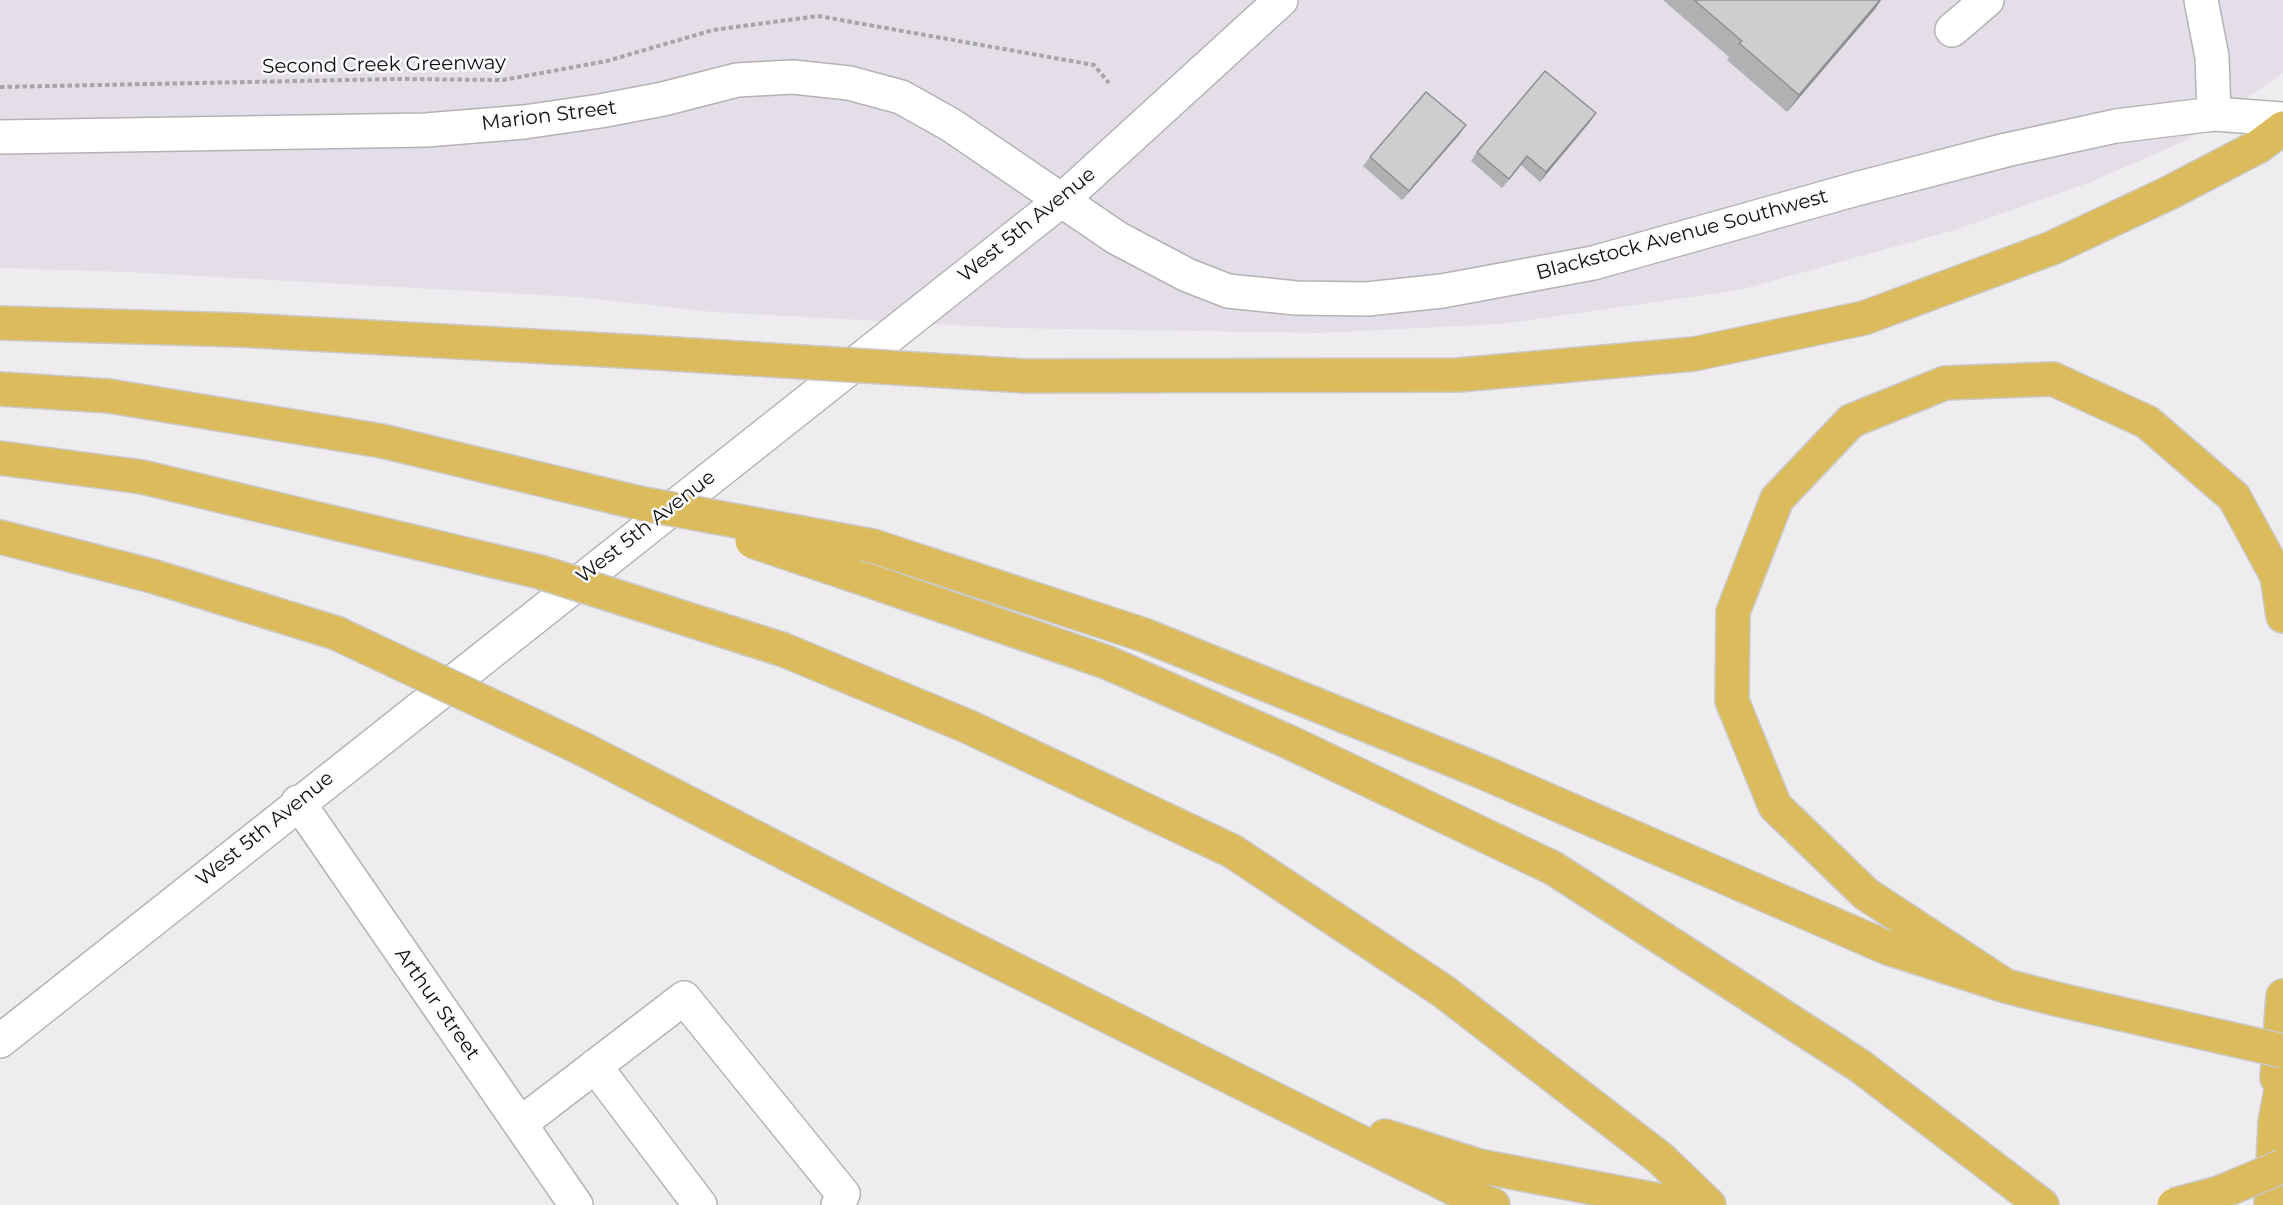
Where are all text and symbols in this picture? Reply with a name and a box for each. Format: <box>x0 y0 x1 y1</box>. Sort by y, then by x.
street label: Second Creek Greenway <box>262 51 506 79</box>
street label: Marion Street <box>480 96 618 136</box>
street label: West 5th Avenue <box>953 162 1101 288</box>
street label: Blackstock Avenue Southwest <box>1534 184 1830 286</box>
street label: West 5th Avenue <box>572 465 720 589</box>
street label: West 5th Avenue <box>191 766 339 892</box>
street label: Arthur Street <box>389 943 485 1065</box>

